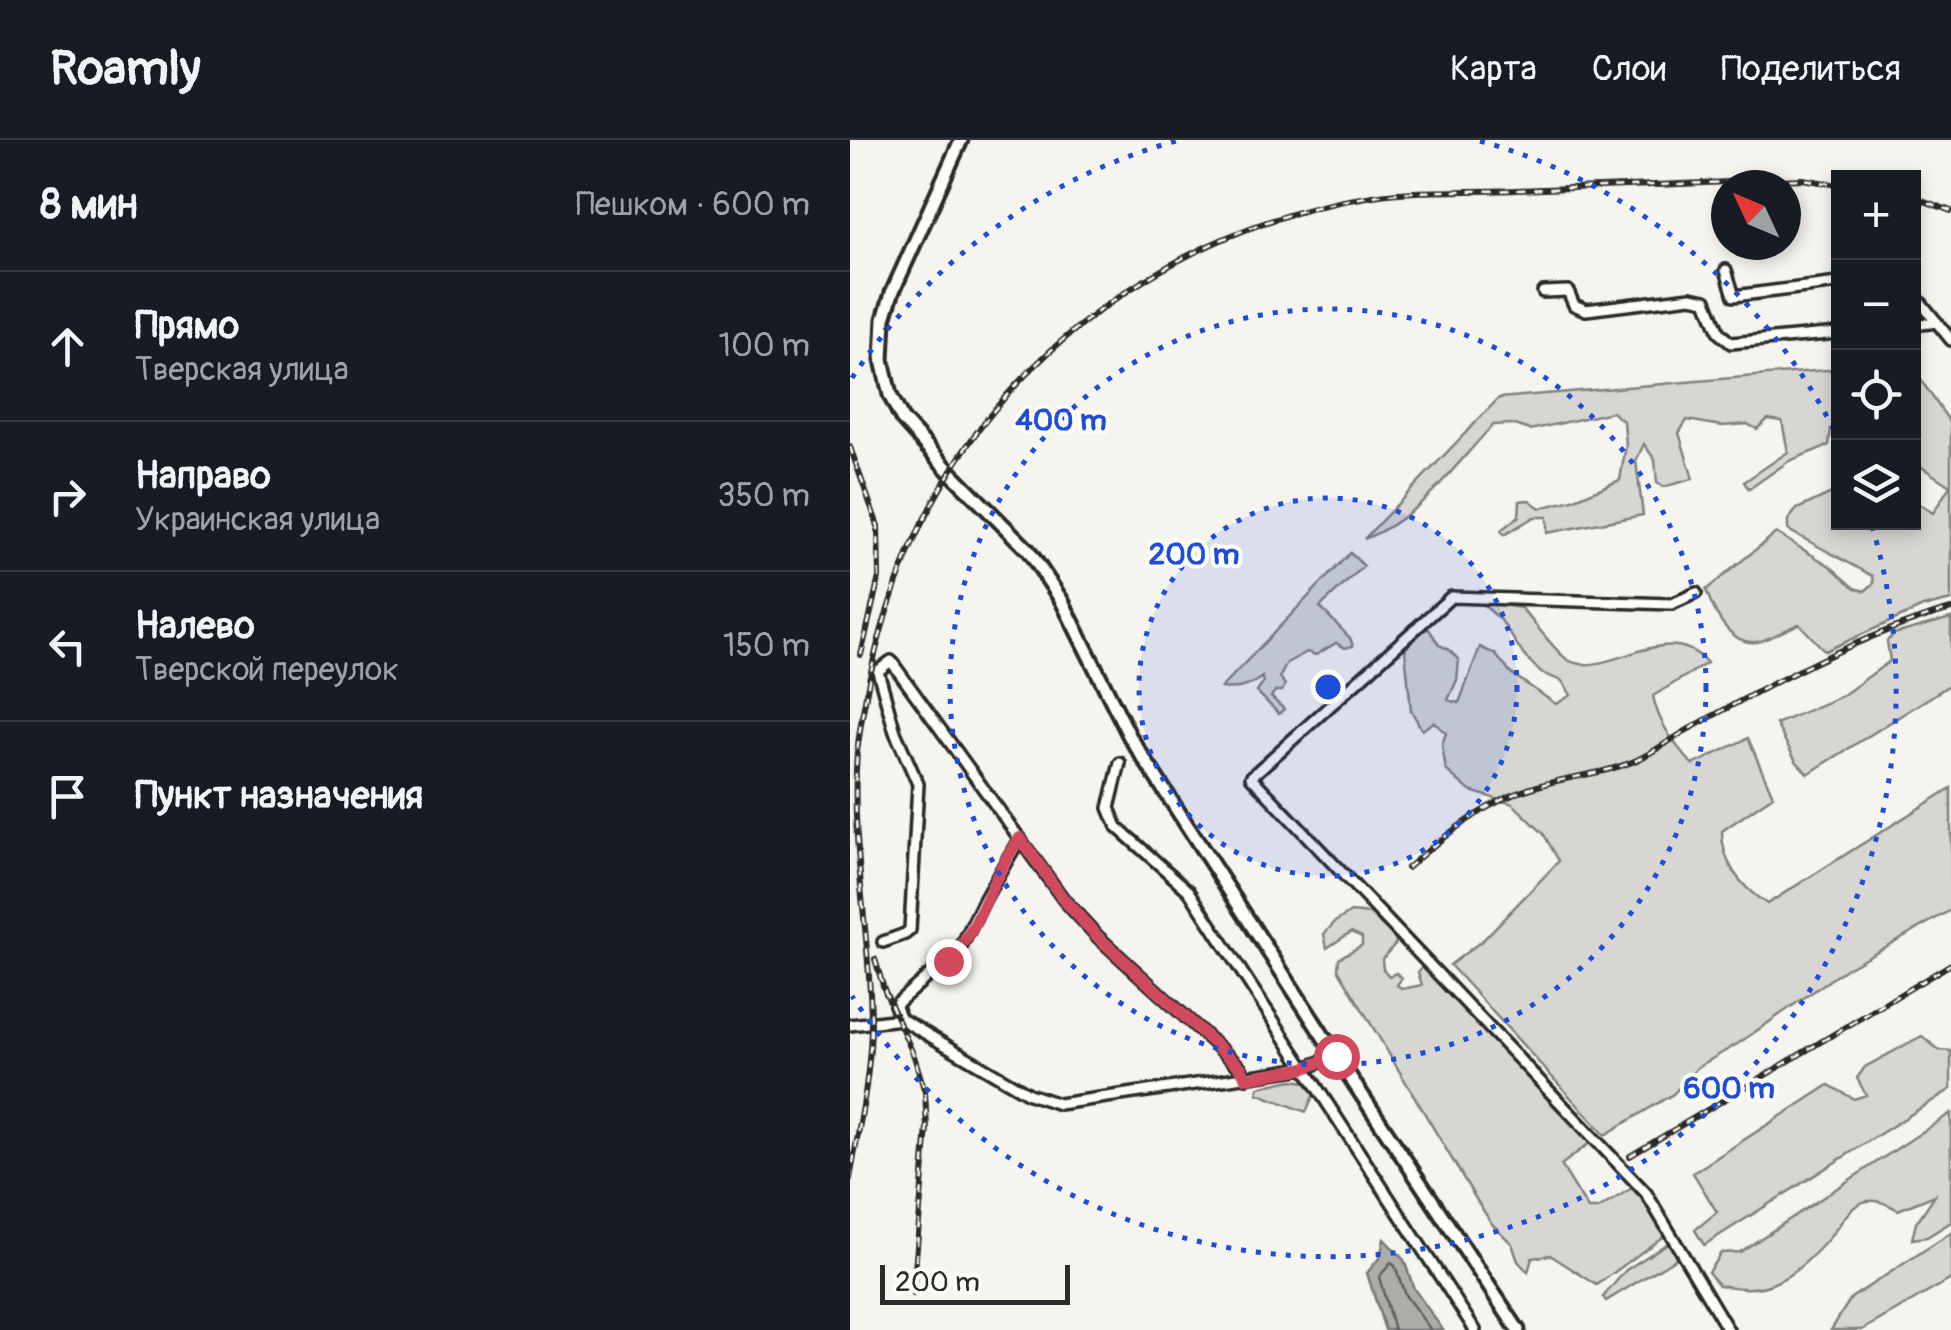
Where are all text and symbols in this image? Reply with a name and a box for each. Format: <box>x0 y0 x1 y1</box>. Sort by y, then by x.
text: Roamly <box>50 39 200 99</box>
text: Карта <box>1450 47 1537 91</box>
text: Слои <box>1592 47 1666 91</box>
text: Поделиться <box>1721 47 1901 91</box>
north arrow <box>1711 170 1801 260</box>
map controls <box>1831 170 1921 530</box>
button: + <box>1831 170 1921 260</box>
text: 8 мин <box>40 179 138 231</box>
text: Пешком · 600 m <box>576 185 810 225</box>
button: − <box>1831 260 1921 350</box>
text: Прямо <box>135 302 239 350</box>
icon: ahead <box>40 319 95 374</box>
text: 100 m <box>718 326 810 366</box>
text: Тверская улица <box>135 350 349 390</box>
button: locate <box>1831 350 1921 440</box>
text: 400 m <box>1015 402 1107 439</box>
button: layers <box>1831 440 1921 530</box>
text: Направо <box>135 452 271 500</box>
icon: right <box>40 469 95 524</box>
text: 350 m <box>718 476 810 516</box>
text: Украинская улица <box>135 500 380 540</box>
text: 200 m <box>1149 536 1239 573</box>
text: Налево <box>135 602 255 650</box>
icon: left <box>40 619 95 674</box>
text: 150 m <box>723 626 810 666</box>
text: Тверской переулок <box>135 650 399 690</box>
centre of rings <box>1310 669 1346 705</box>
icon: arrive <box>40 769 95 824</box>
text: Пункт назначения <box>135 772 423 820</box>
route end <box>926 939 972 985</box>
route start <box>1314 1034 1360 1080</box>
text: 600 m <box>1683 1070 1775 1107</box>
scale bar <box>880 1260 1070 1304</box>
text: 200 m <box>895 1265 980 1300</box>

